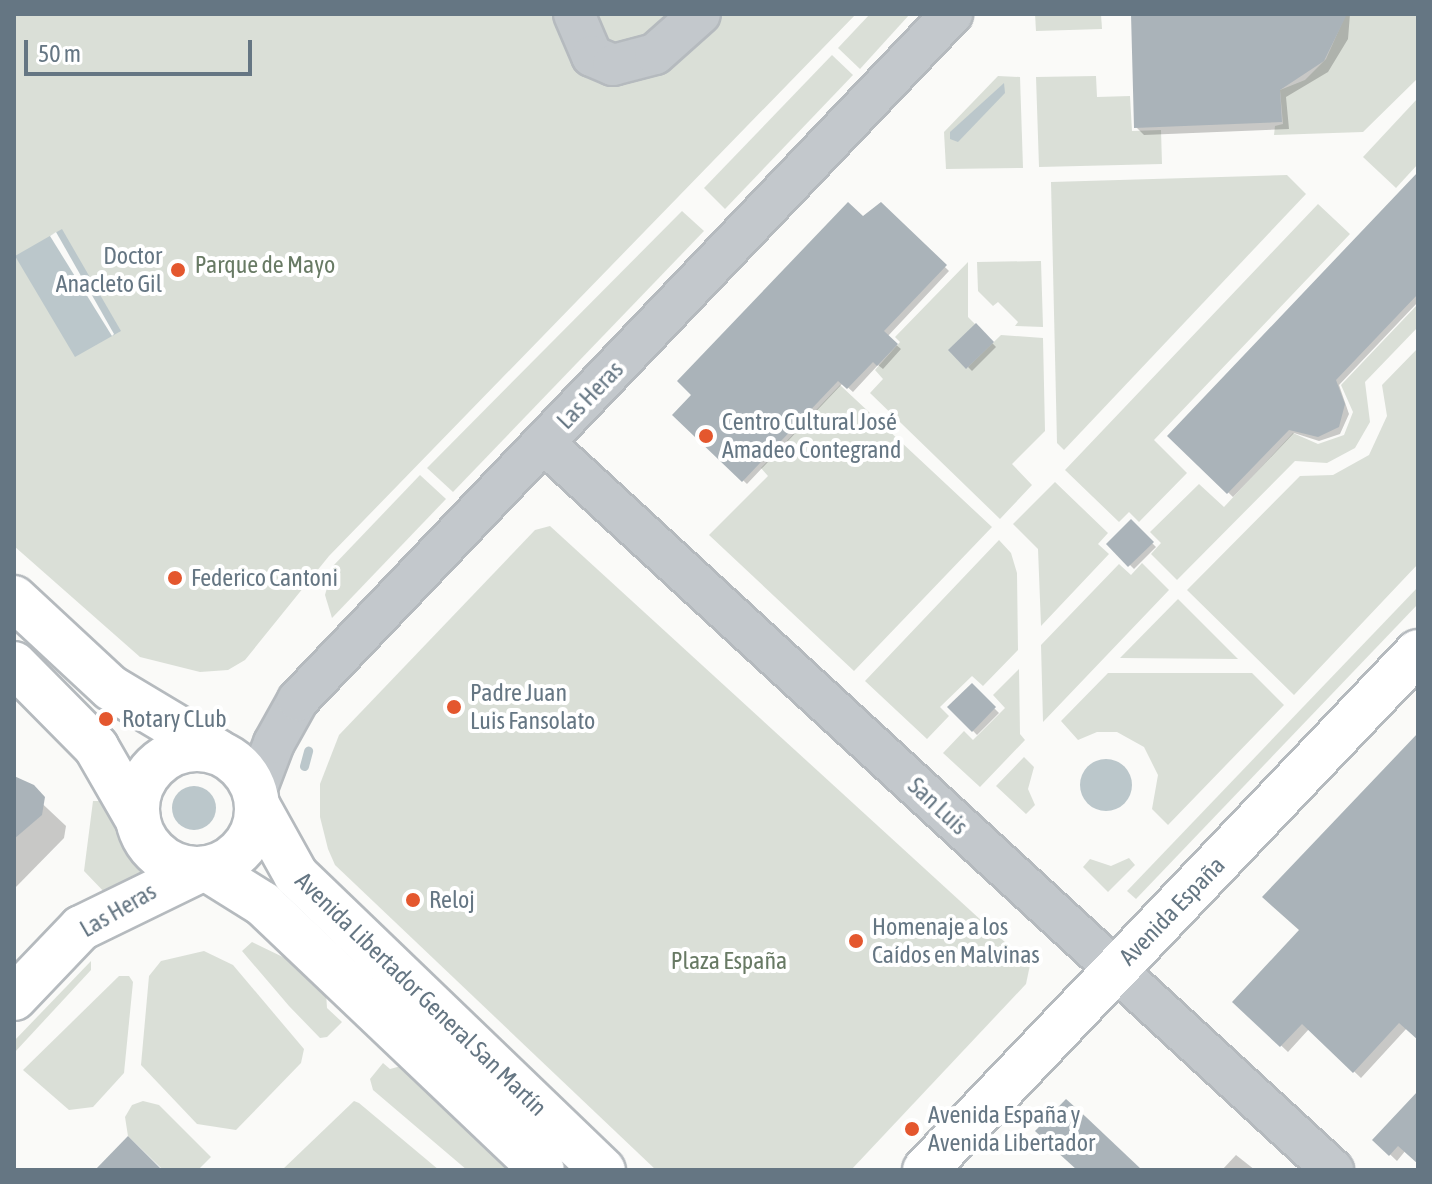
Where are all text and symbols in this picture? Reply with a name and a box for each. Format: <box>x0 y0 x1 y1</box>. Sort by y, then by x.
scale bar <box>28 24 256 74</box>
text: 50 m <box>38 40 81 67</box>
place label: Doctor Anacleto Gil <box>56 242 162 298</box>
park label: Parque de Mayo <box>195 251 335 279</box>
marker: Doctor Anacleto Gil <box>169 261 187 279</box>
street label: Las Heras <box>551 355 629 435</box>
place label: Centro Cultural José Amadeo Contegrand <box>722 408 901 464</box>
marker: Centro Cultural José Amadeo Contegrand <box>697 427 715 445</box>
place label: Federico Cantoni <box>191 564 338 592</box>
marker: Federico Cantoni <box>166 569 184 587</box>
place label: Padre Juan Luis Fansolato <box>470 679 595 735</box>
marker: Padre Juan Luis Fansolato <box>445 698 463 716</box>
place label: Rotary CLub <box>122 705 227 733</box>
marker: Rotary CLub <box>97 710 115 728</box>
street label: San Luis <box>902 771 974 841</box>
street label: Avenida España <box>1113 851 1231 971</box>
street label: Avenida Libertador General San Martín <box>289 866 553 1122</box>
street label: Las Heras <box>75 877 161 943</box>
place label: Reloj <box>429 886 475 914</box>
marker: Reloj <box>404 891 422 909</box>
place label: Homenaje a los Caídos en Malvinas <box>872 913 1040 969</box>
marker: Homenaje a los Caídos en Malvinas <box>847 932 865 950</box>
park label: Plaza España <box>671 947 787 975</box>
place label: Avenida España y Avenida Libertador <box>928 1101 1095 1157</box>
marker: Avenida España y Avenida Libertador <box>903 1120 921 1138</box>

